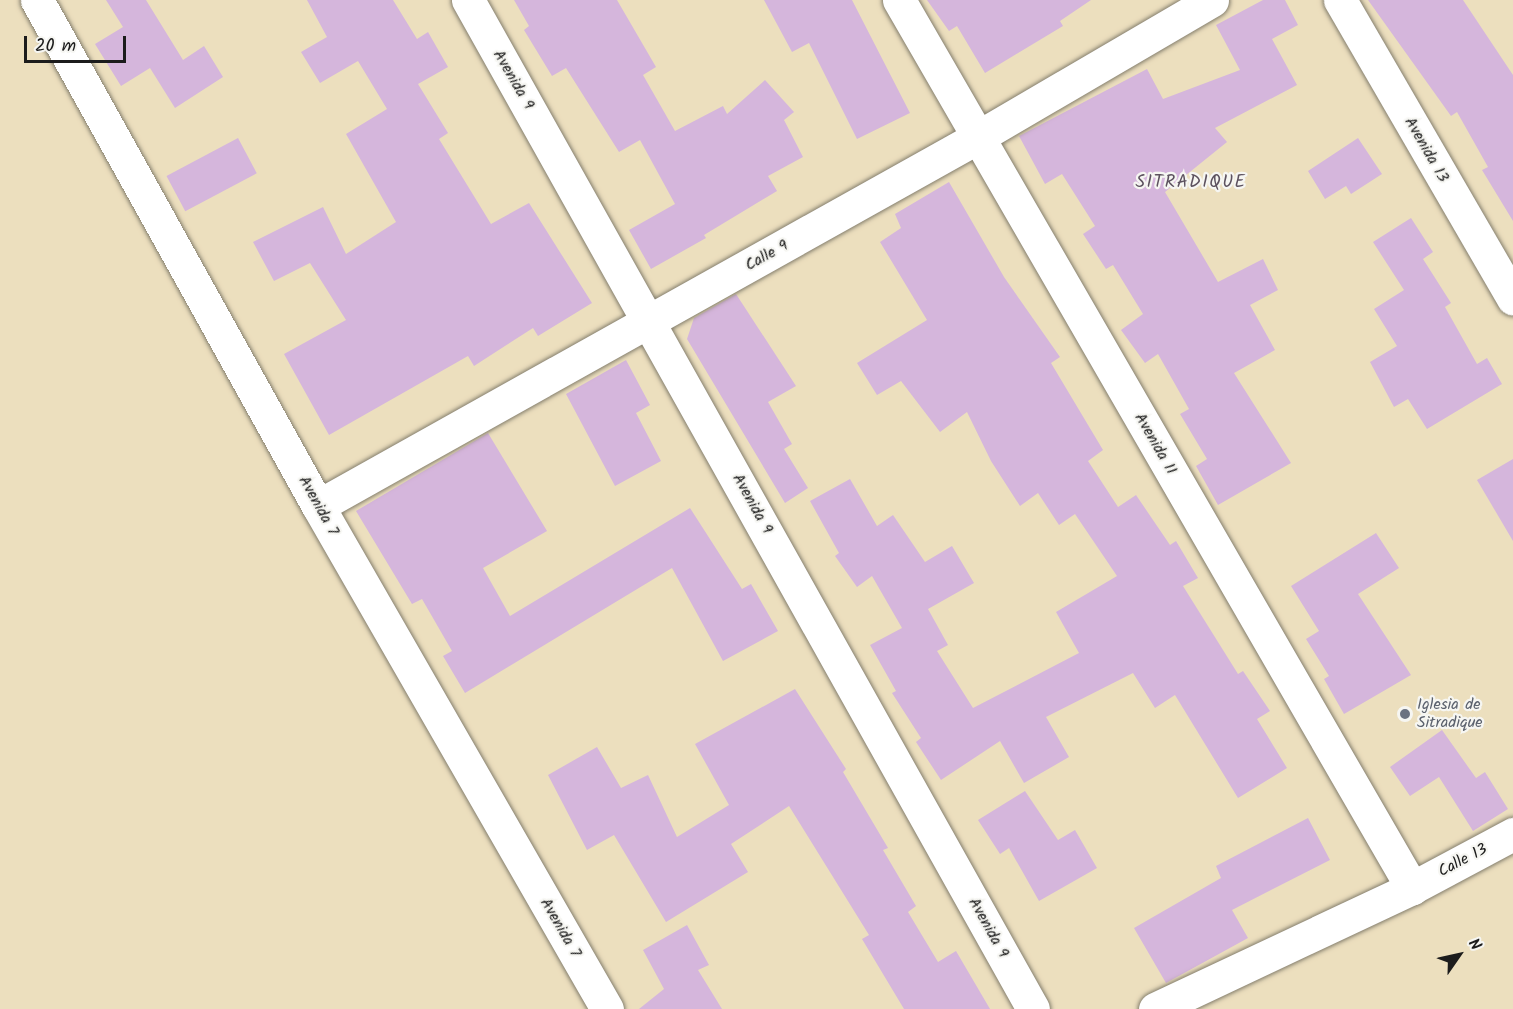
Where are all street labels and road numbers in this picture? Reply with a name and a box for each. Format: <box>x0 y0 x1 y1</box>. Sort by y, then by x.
street label: Avenida 9 <box>488 47 538 113</box>
street label: Avenida 13 <box>1400 114 1452 186</box>
street label: Calle 9 <box>742 236 792 276</box>
street label: Avenida 11 <box>1130 410 1180 478</box>
street label: Avenida 9 <box>728 471 776 537</box>
street label: Avenida 7 <box>294 473 342 539</box>
street label: Calle 13 <box>1435 840 1491 882</box>
street label: Avenida 7 <box>535 895 585 961</box>
street label: Avenida 9 <box>964 895 1012 961</box>

